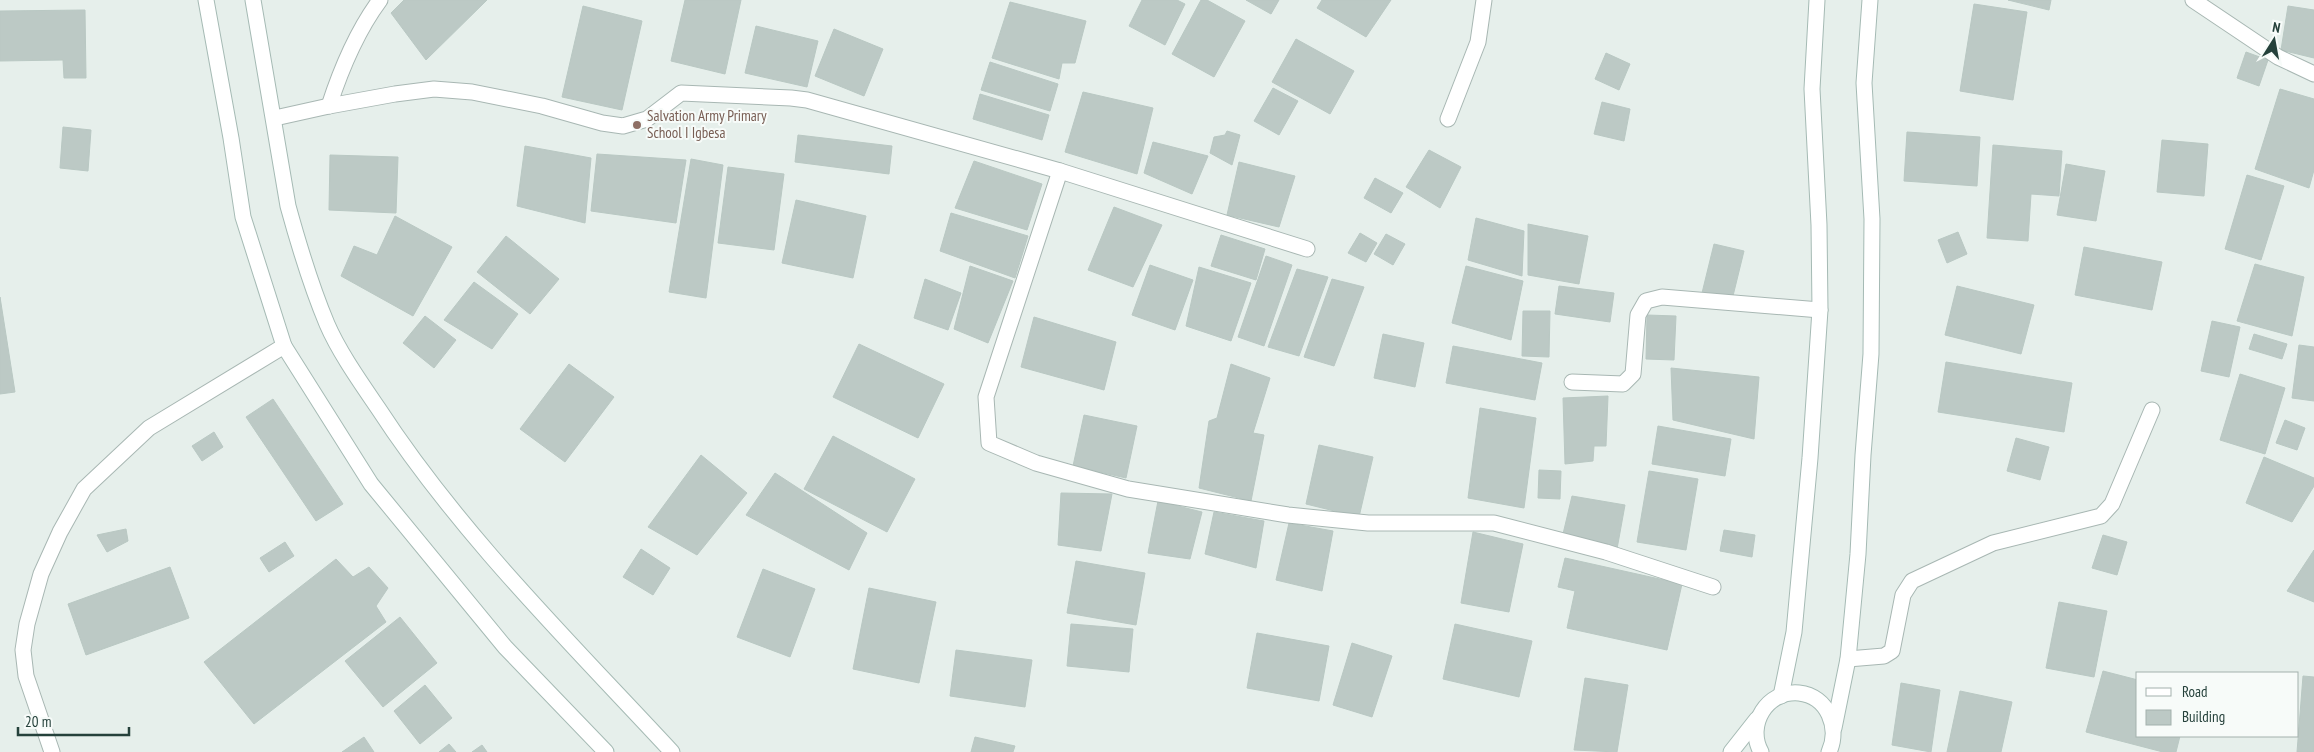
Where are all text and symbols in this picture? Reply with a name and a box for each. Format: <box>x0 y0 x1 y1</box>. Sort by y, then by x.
north arrow <box>2249 15 2299 65</box>
text: N <box>2271 18 2282 37</box>
place label: Salvation Army Primary School I Igbesa <box>647 106 767 142</box>
marker: Salvation Army Primary School I Igbesa <box>631 119 643 131</box>
legend <box>2136 672 2299 737</box>
text: Road <box>2182 682 2208 701</box>
scale bar <box>18 704 129 736</box>
text: Building <box>2182 707 2225 726</box>
text: 20 m <box>25 712 51 731</box>

